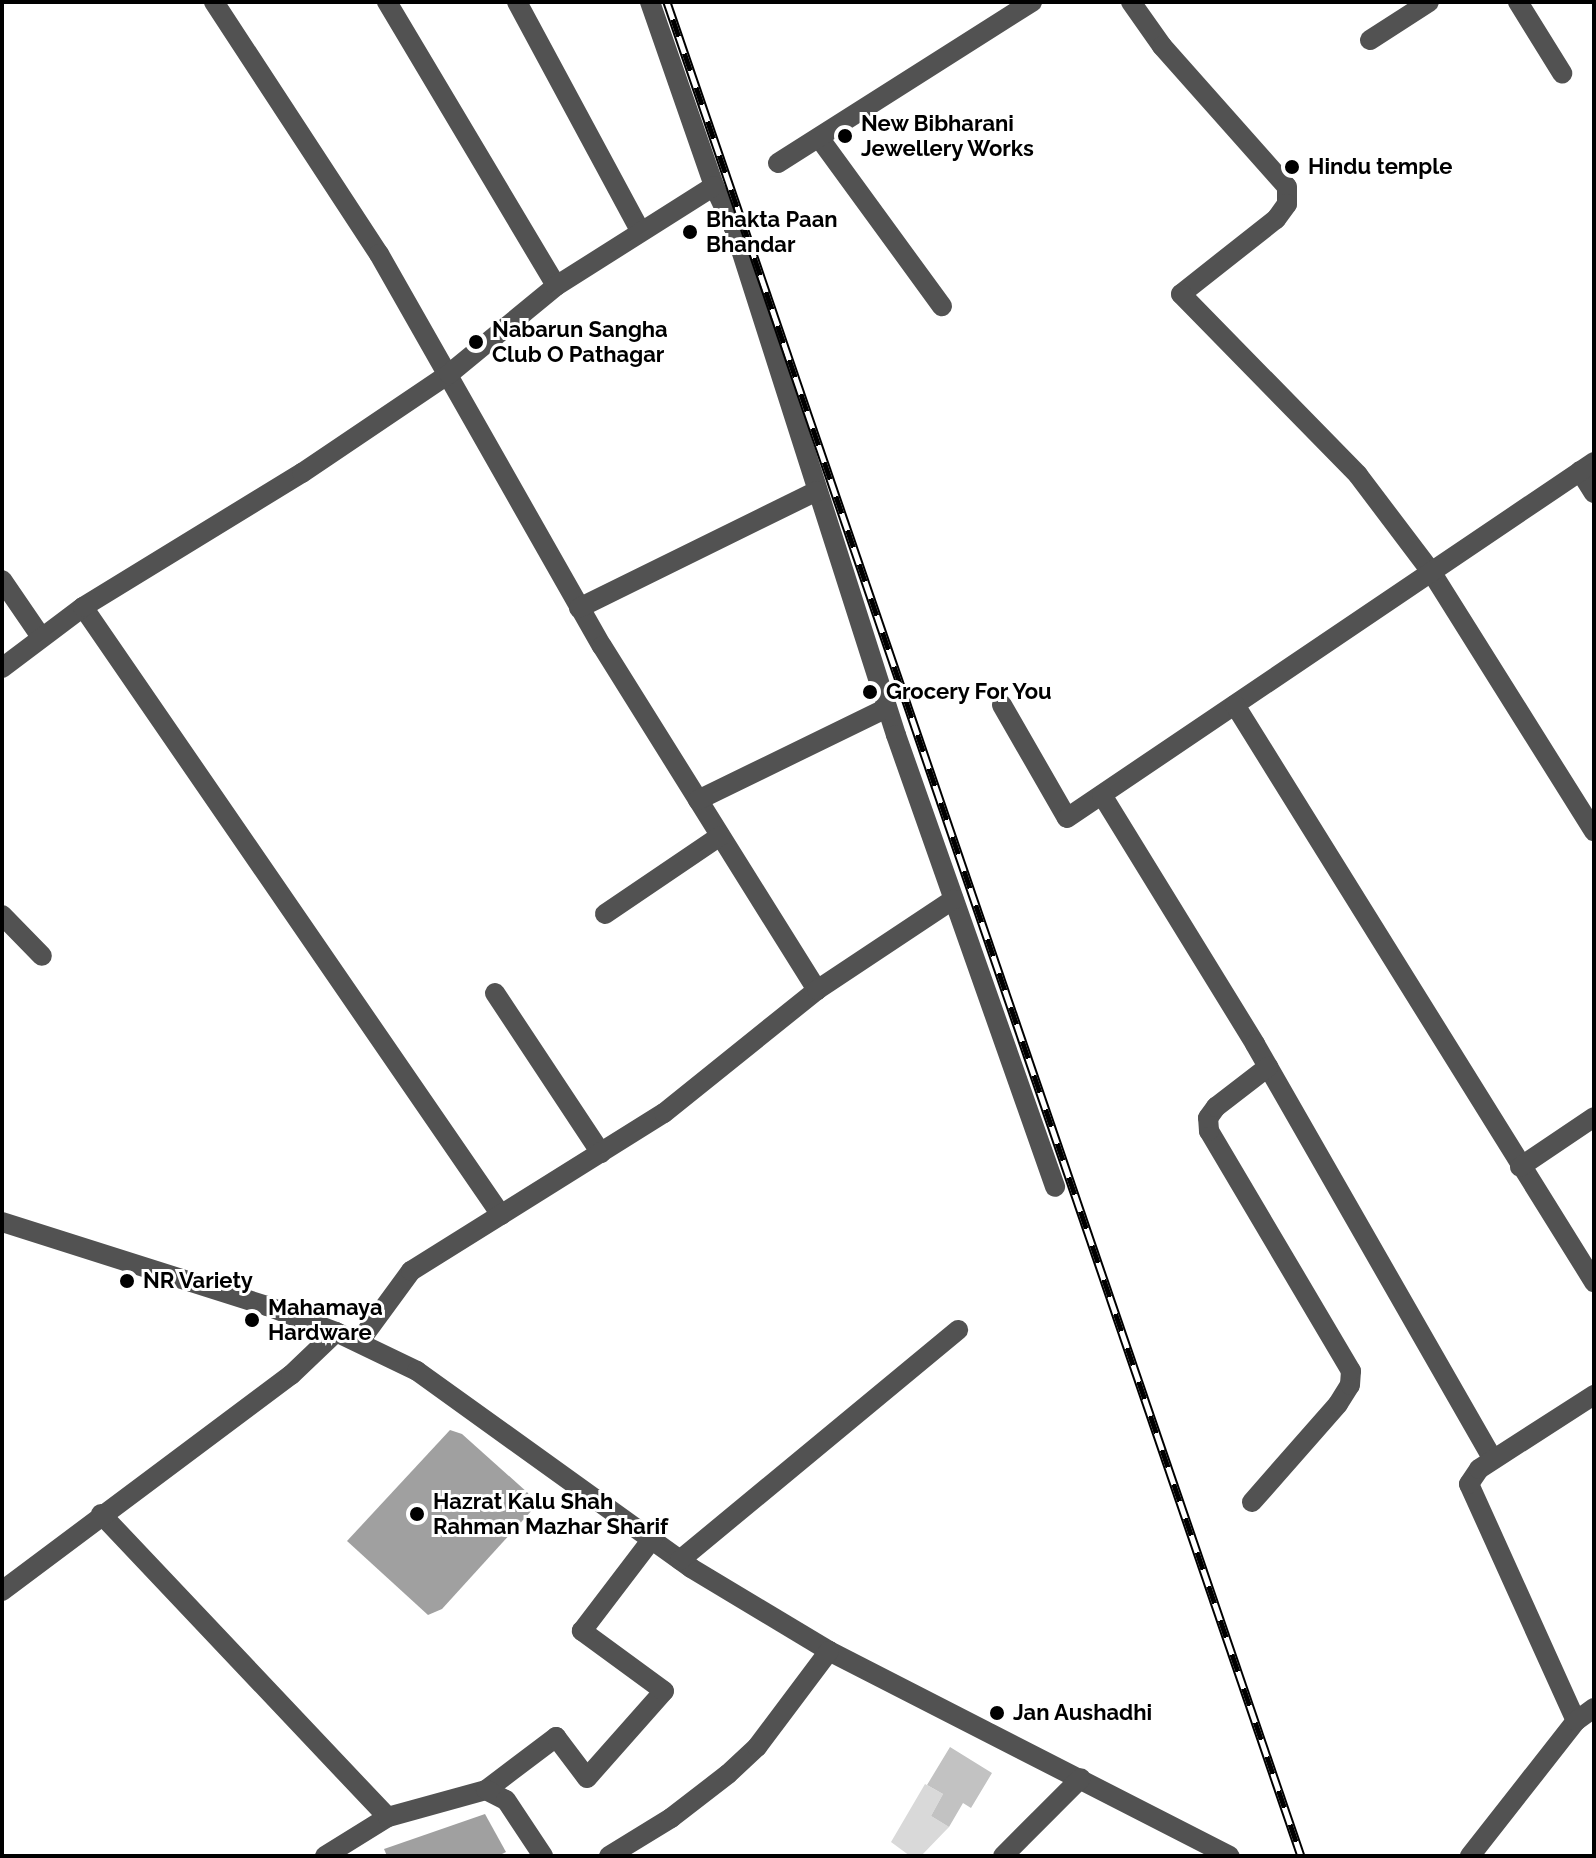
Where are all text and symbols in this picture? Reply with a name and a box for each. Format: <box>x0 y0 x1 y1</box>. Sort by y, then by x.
place label: New Bibharani Jewellery Works <box>861 110 1035 162</box>
marker: New Bibharani Jewellery Works <box>836 127 854 145</box>
place label: Hindu temple <box>1308 154 1452 180</box>
marker: Hindu temple <box>1283 158 1301 176</box>
place label: Bhakta Paan Bhandar <box>706 206 838 258</box>
marker: Bhakta Paan Bhandar <box>681 223 699 241</box>
place label: Nabarun Sangha Club O Pathagar <box>492 316 668 368</box>
marker: Nabarun Sangha Club O Pathagar <box>467 333 485 351</box>
place label: Grocery For You <box>886 679 1054 705</box>
marker: Grocery For You <box>861 683 879 701</box>
place label: NR Variety <box>143 1268 254 1294</box>
marker: NR Variety <box>118 1272 136 1290</box>
place label: Mahamaya Hardware <box>268 1294 383 1346</box>
marker: Mahamaya Hardware <box>243 1311 261 1329</box>
place label: Hazrat Kalu Shah Rahman Mazhar Sharif <box>433 1488 669 1540</box>
marker: Hazrat Kalu Shah Rahman Mazhar Sharif <box>408 1505 426 1523</box>
place label: Jan Aushadhi <box>1013 1700 1153 1726</box>
marker: Jan Aushadhi <box>988 1704 1006 1722</box>

